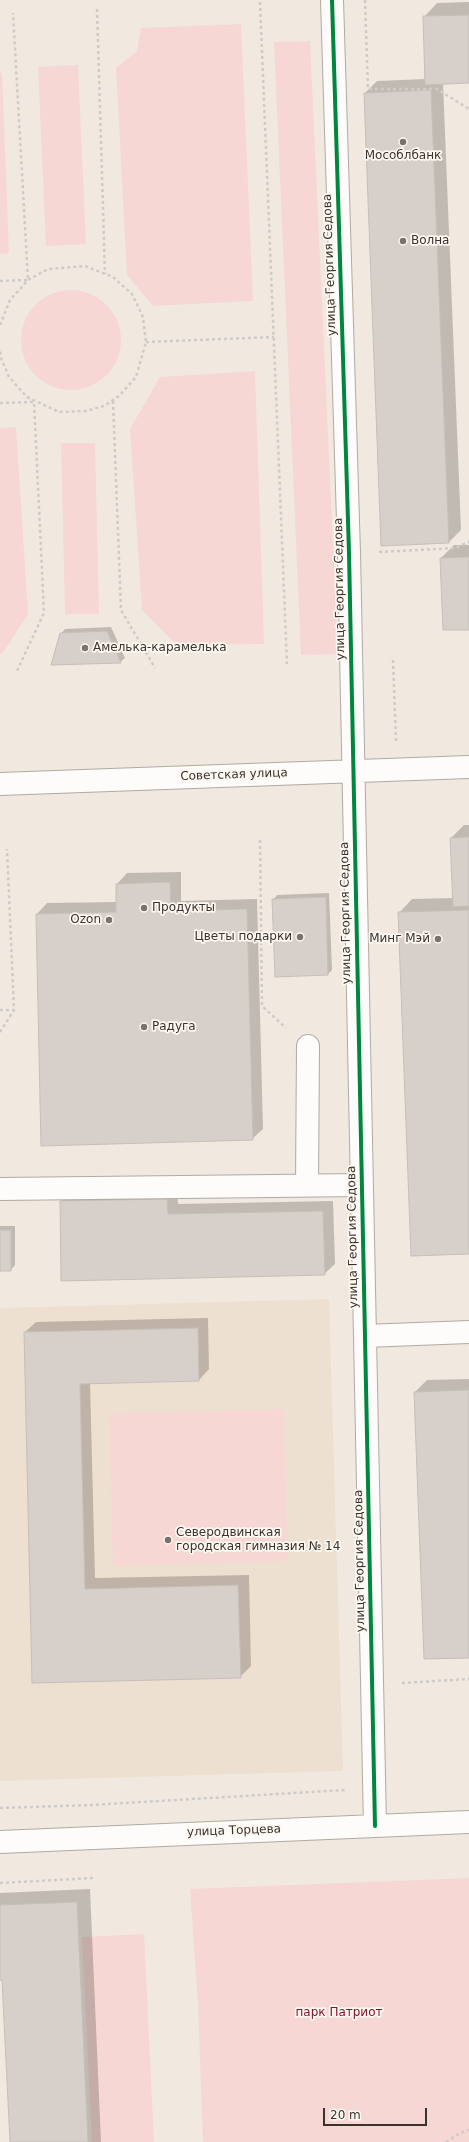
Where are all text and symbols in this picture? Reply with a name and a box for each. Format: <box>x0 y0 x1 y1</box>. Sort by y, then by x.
marker: Мособлбанк <box>398 137 408 147</box>
place label: Мособлбанк <box>365 149 441 163</box>
street label: улица Георгия Седова <box>320 194 340 336</box>
place label: Волна <box>411 234 449 248</box>
marker: Волна <box>398 236 408 246</box>
street label: улица Георгия Седова <box>332 518 348 660</box>
place label: Амелька-карамелька <box>93 641 227 655</box>
marker: Амелька-карамелька <box>80 643 90 653</box>
street label: Советская улица <box>180 766 288 784</box>
street label: улица Георгия Седова <box>338 842 354 984</box>
place label: Продукты <box>152 901 215 915</box>
marker: Продукты <box>139 903 149 913</box>
place label: Ozon <box>70 913 101 927</box>
marker: Ozon <box>104 915 114 925</box>
place label: Цветы подарки <box>194 930 292 944</box>
marker: Цветы подарки <box>295 932 305 942</box>
place label: Минг Мэй <box>369 932 430 946</box>
marker: Минг Мэй <box>433 934 443 944</box>
place label: Радуга <box>152 1020 196 1034</box>
marker: Радуга <box>139 1022 149 1032</box>
street label: улица Георгия Седова <box>345 1166 361 1308</box>
street label: улица Георгия Седова <box>352 1490 368 1632</box>
place label: Северодвинская городская гимназия № 14 <box>176 1526 340 1554</box>
marker: Северодвинская городская гимназия № 14 <box>163 1535 173 1545</box>
street label: улица Торцева <box>187 1822 281 1840</box>
park label: парк Патриот <box>296 2006 382 2020</box>
scale bar <box>325 2100 429 2126</box>
text: 20 m <box>330 2108 361 2122</box>

